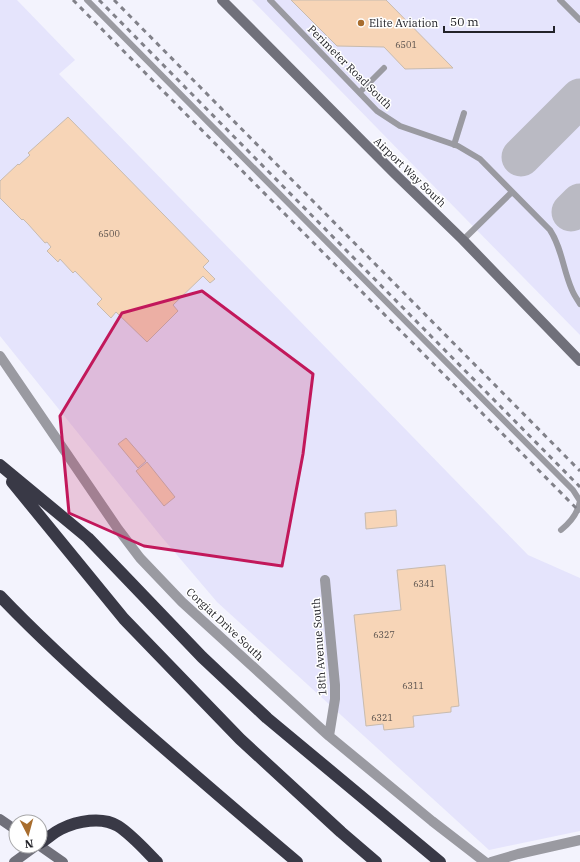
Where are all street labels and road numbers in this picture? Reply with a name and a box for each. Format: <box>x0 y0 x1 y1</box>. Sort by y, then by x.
street label: Perimeter Road South <box>305 22 395 112</box>
street label: Airport Way South <box>371 134 449 210</box>
street label: Corgiat Drive South <box>183 585 267 663</box>
street label: 18th Avenue South <box>309 598 329 696</box>

